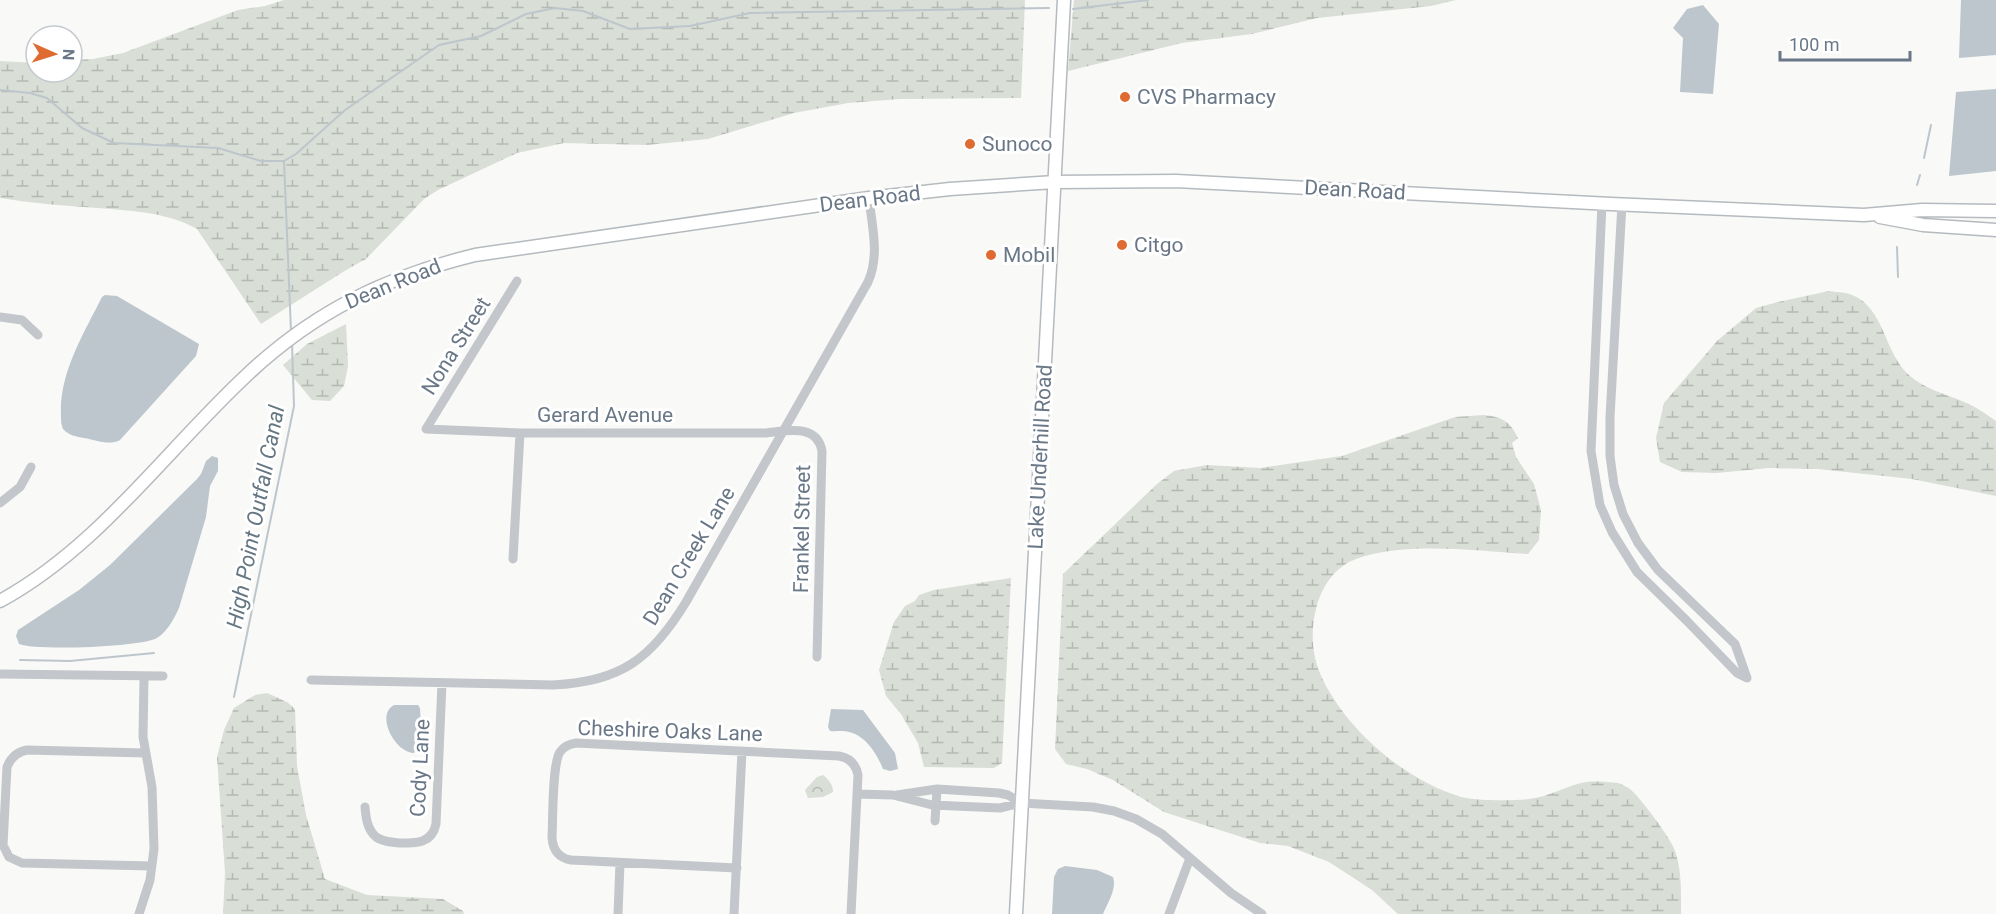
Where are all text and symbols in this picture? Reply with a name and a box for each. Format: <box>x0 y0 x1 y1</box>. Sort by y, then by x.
north arrow <box>24 24 84 84</box>
scale bar <box>1780 24 1910 62</box>
text: 100 m <box>1789 34 1840 55</box>
text: N <box>59 49 78 61</box>
place label: CVS Pharmacy <box>1137 85 1276 109</box>
marker: CVS Pharmacy <box>1118 90 1132 104</box>
place label: Sunoco <box>982 132 1053 156</box>
marker: Sunoco <box>963 137 977 151</box>
street label: Dean Road <box>1304 175 1406 205</box>
street label: Dean Road <box>818 181 922 217</box>
place label: Citgo <box>1134 233 1183 257</box>
marker: Citgo <box>1115 238 1129 252</box>
place label: Mobil <box>1003 243 1055 267</box>
marker: Mobil <box>984 248 998 262</box>
street label: Dean Road <box>342 254 444 314</box>
street label: Nona Street <box>417 293 496 399</box>
street label: Lake Underhill Road <box>1023 364 1057 550</box>
water label: High Point Outfall Canal <box>222 403 290 631</box>
street label: Gerard Avenue <box>537 403 673 427</box>
street label: Frankel Street <box>789 464 815 593</box>
street label: Dean Creek Lane <box>638 482 740 630</box>
street label: Cheshire Oaks Lane <box>577 716 763 746</box>
street label: Cody Lane <box>405 718 435 818</box>

